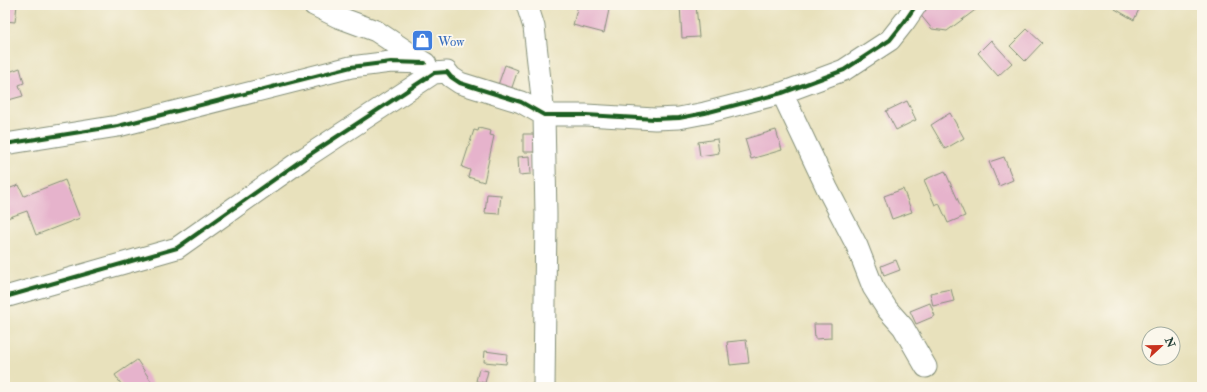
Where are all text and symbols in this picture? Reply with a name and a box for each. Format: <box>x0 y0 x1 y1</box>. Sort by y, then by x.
shop icon: Wow <box>409 28 435 54</box>
place label: Wow <box>437 34 465 50</box>
north arrow <box>1141 326 1181 366</box>
text: N <box>1162 335 1178 351</box>

